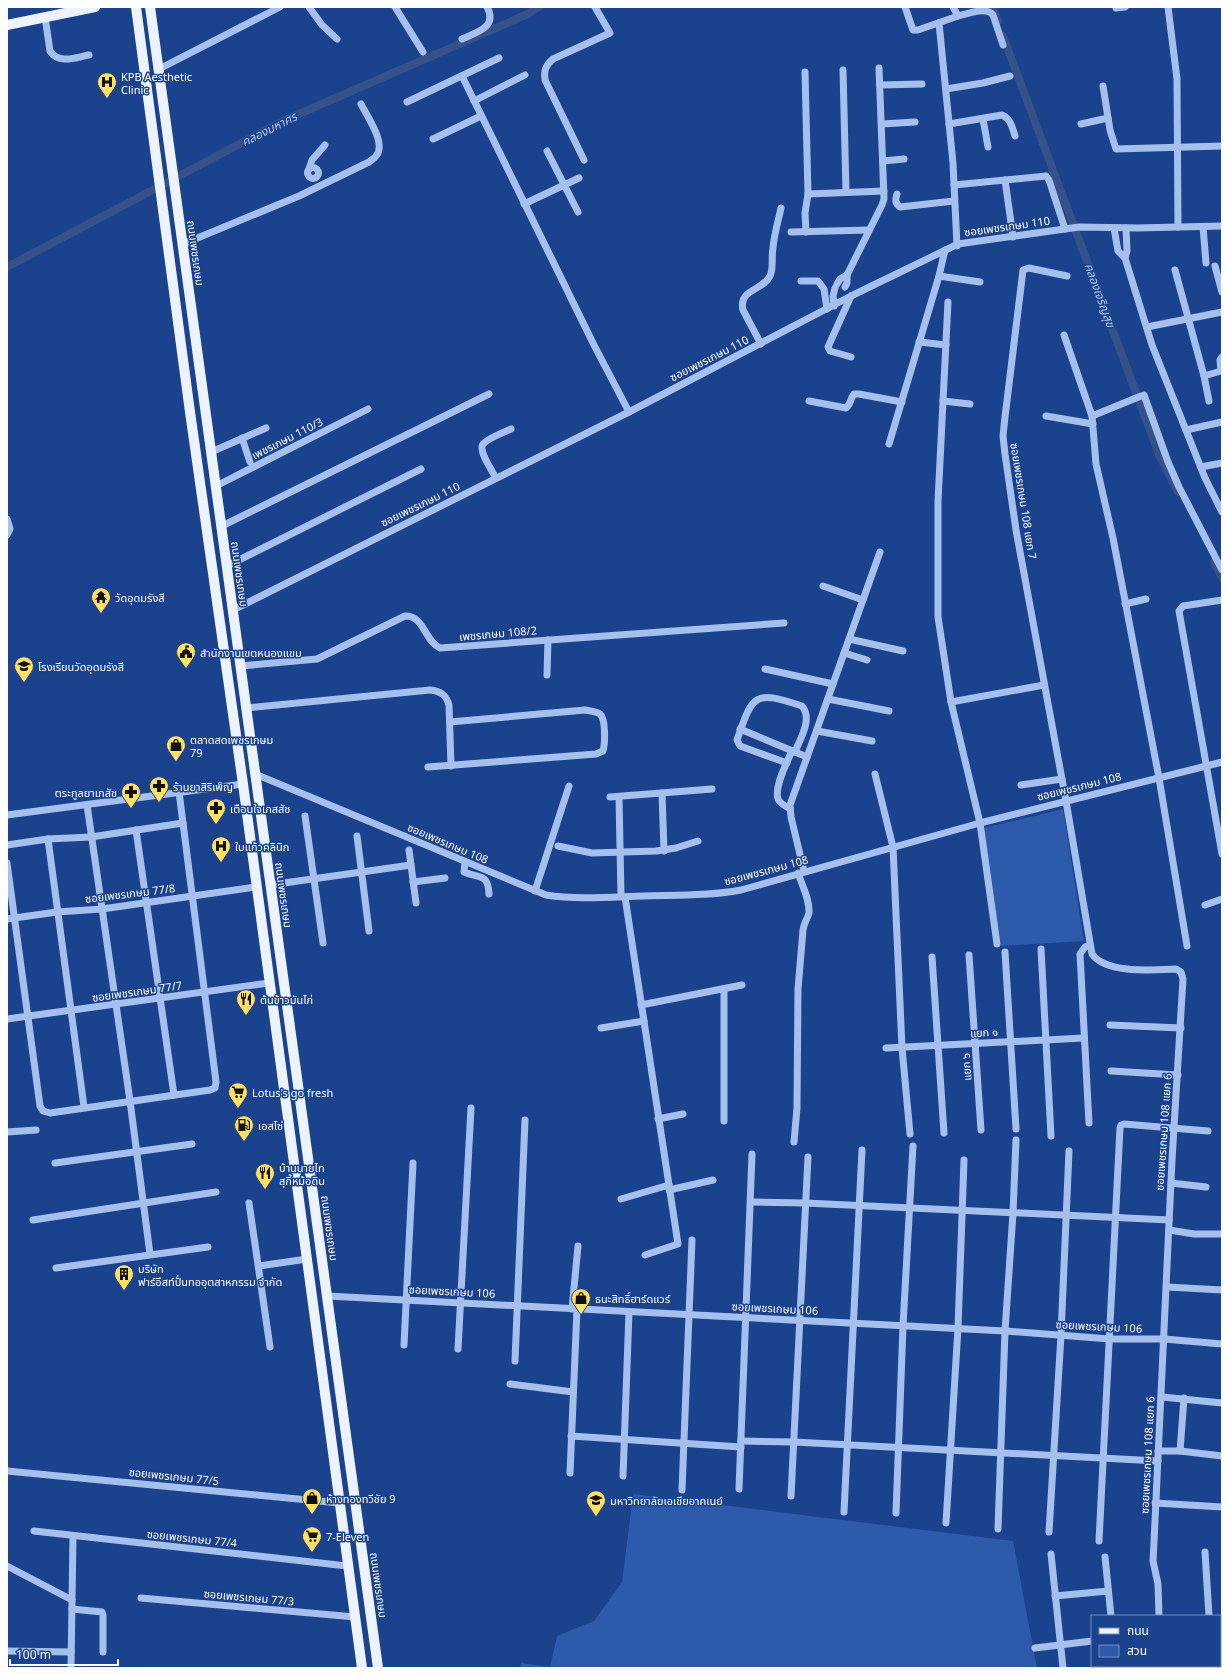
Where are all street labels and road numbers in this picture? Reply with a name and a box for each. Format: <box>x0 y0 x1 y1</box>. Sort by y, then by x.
street label: ซอยเพชรเกษม 110 <box>963 213 1051 239</box>
street label: ถนนเพชรเกษม <box>184 219 208 287</box>
street label: ซอยเพชรเกษม 110 <box>667 332 751 384</box>
street label: เพชรเกษม 110/3 <box>249 414 325 462</box>
street label: ซอยเพชรเกษม 108 แยก 7 <box>1007 442 1041 560</box>
street label: ซอยเพชรเกษม 110 <box>378 478 462 530</box>
street label: ถนนเพชรเกษม <box>228 540 252 608</box>
street label: เพชรเกษม 108/2 <box>459 622 537 644</box>
street label: ซอยเพชรเกษม 108 <box>1035 768 1123 804</box>
street label: ซอยเพชรเกษม 108 <box>405 819 491 867</box>
street label: ซอยเพชรเกษม 108 <box>722 852 810 888</box>
street label: ถนนเพชรเกษม <box>272 861 296 929</box>
street label: ซอยเพชรเกษม 77/8 <box>84 880 176 906</box>
street label: ซอยเพชรเกษม 77/7 <box>91 977 183 1005</box>
street label: แยก ๑ <box>970 1024 998 1040</box>
street label: แยก ๖ <box>958 1052 974 1081</box>
street label: ซอยเพชรเกษม 108 แยก 6 <box>1151 1073 1175 1191</box>
street label: ถนนเพชรเกษม <box>318 1194 342 1262</box>
street label: ซอยเพชรเกษม 106 <box>408 1281 496 1301</box>
street label: ซอยเพชรเกษม 106 <box>731 1298 819 1318</box>
street label: ซอยเพชรเกษม 106 <box>1055 1316 1143 1336</box>
street label: ซอยเพชรเกษม 108 แยก 6 <box>1136 1396 1158 1514</box>
street label: ซอยเพชรเกษม 77/5 <box>128 1464 220 1488</box>
street label: ซอยเพชรเกษม 77/4 <box>146 1526 239 1550</box>
street label: ถนนเพชรเกษม <box>367 1551 391 1619</box>
street label: ซอยเพชรเกษม 77/3 <box>203 1586 295 1608</box>

